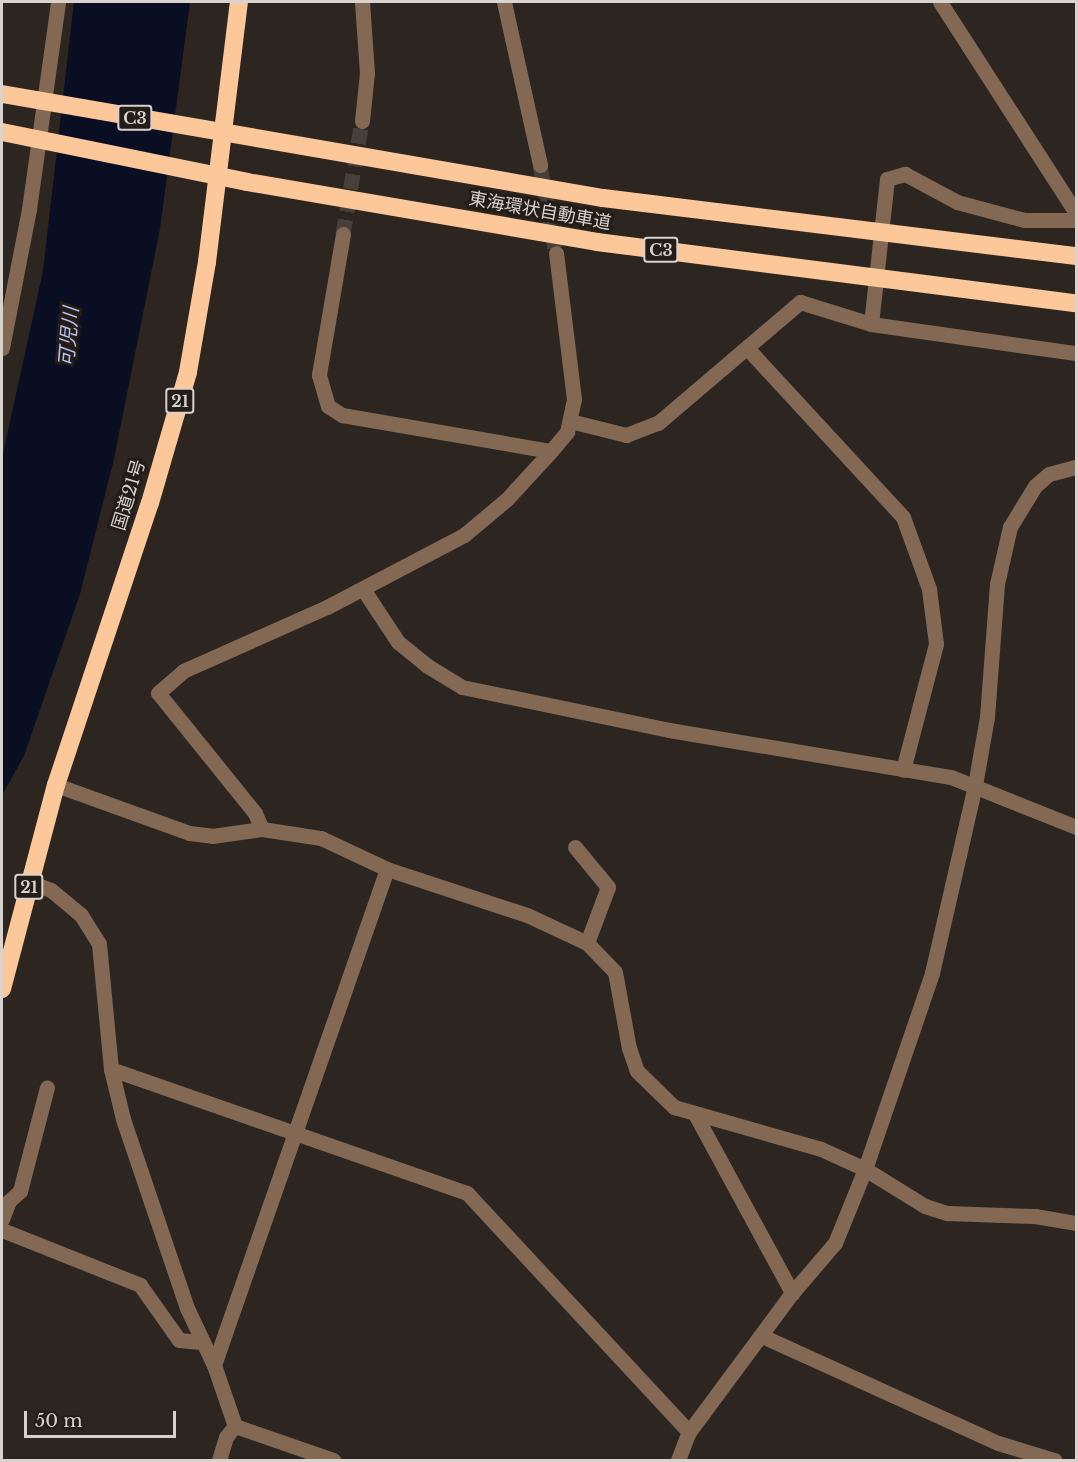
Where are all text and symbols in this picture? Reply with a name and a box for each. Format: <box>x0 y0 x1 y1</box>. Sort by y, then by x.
road number: C3 <box>117 105 153 131</box>
street label: 東海環状自動車道 <box>467 188 613 234</box>
road number: C3 <box>643 237 679 263</box>
water label: 可児川 <box>54 306 84 368</box>
road number: 21 <box>165 388 195 414</box>
street label: 国道21号 <box>108 457 150 533</box>
road number: 21 <box>14 874 44 900</box>
scale bar <box>27 1399 178 1437</box>
text: 50 m <box>35 1410 83 1432</box>

